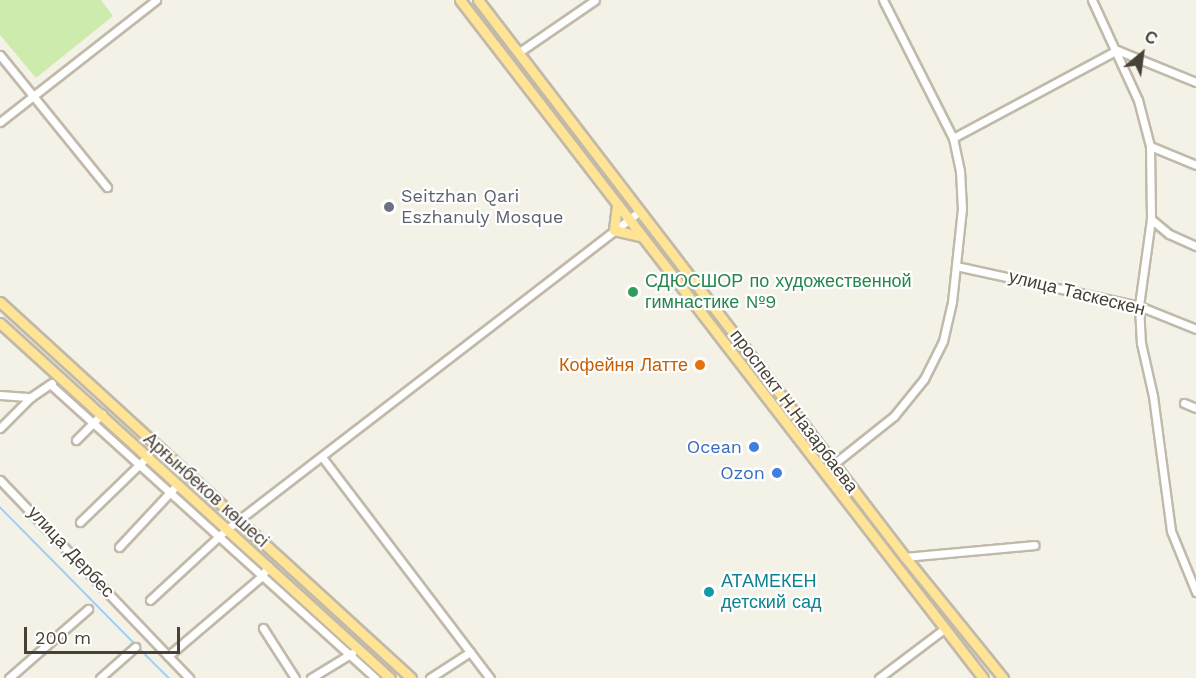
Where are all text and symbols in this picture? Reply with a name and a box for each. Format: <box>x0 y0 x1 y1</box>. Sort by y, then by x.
north arrow <box>1112 24 1172 84</box>
text: С <box>1141 27 1161 49</box>
place label: Seitzhan Qari Eszhanuly Mosque <box>401 186 564 228</box>
marker: Seitzhan Qari Eszhanuly Mosque <box>382 200 396 214</box>
street label: улица Таскескен <box>1006 266 1148 320</box>
place label: СДЮСШОР по художественной гимнастике №9 <box>645 271 912 314</box>
marker: СДЮСШОР по художественной гимнастике №9 <box>626 285 640 299</box>
street label: проспект Н.Назарбаева <box>725 325 863 497</box>
place label: Кофейня Латте <box>559 354 688 376</box>
marker: Кофейня Латте <box>693 358 707 372</box>
street label: Арғынбеков көшесі <box>139 428 273 552</box>
place label: Ocean <box>687 436 742 458</box>
marker: Ocean <box>747 440 761 454</box>
place label: Ozon <box>720 462 765 484</box>
marker: Ozon <box>770 466 784 480</box>
street label: улица Дербес <box>23 502 119 602</box>
place label: АТАМЕКЕН детский сад <box>721 571 822 614</box>
marker: АТАМЕКЕН детский сад <box>702 585 716 599</box>
scale bar <box>27 615 183 653</box>
text: 200 m <box>35 627 91 648</box>

